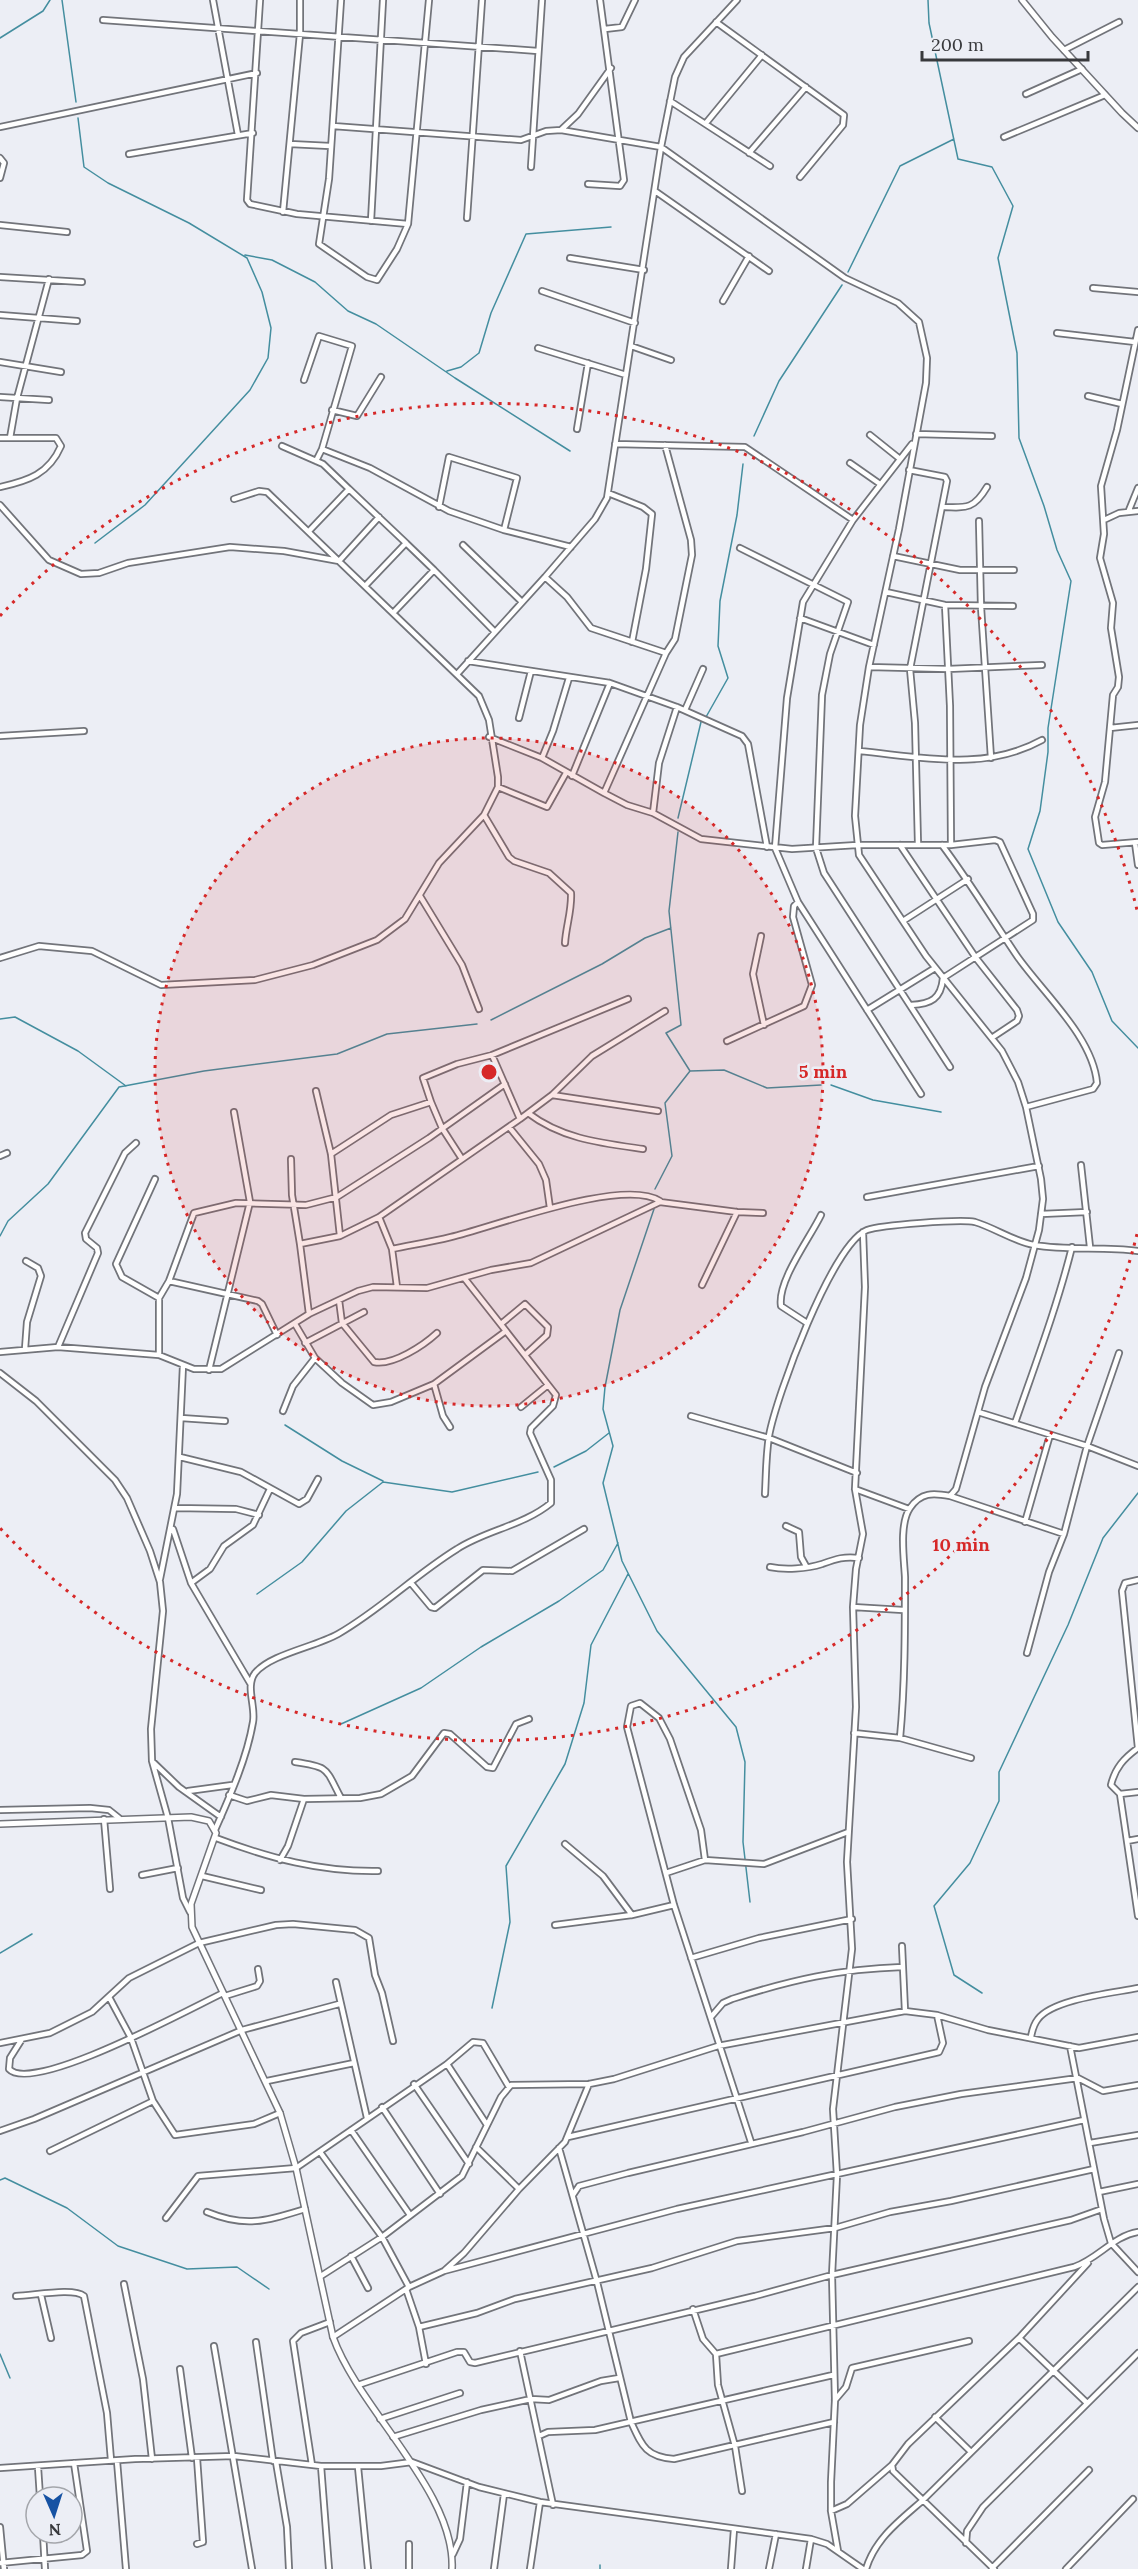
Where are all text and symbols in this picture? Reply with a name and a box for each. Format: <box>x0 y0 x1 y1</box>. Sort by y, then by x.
scale bar <box>922 24 1088 62</box>
text: 200 m <box>931 33 984 56</box>
text: 5 min <box>799 1060 848 1083</box>
centre of rings <box>479 1062 499 1082</box>
text: 10 min <box>932 1533 990 1556</box>
north arrow <box>24 2485 84 2545</box>
text: N <box>48 2520 61 2540</box>

